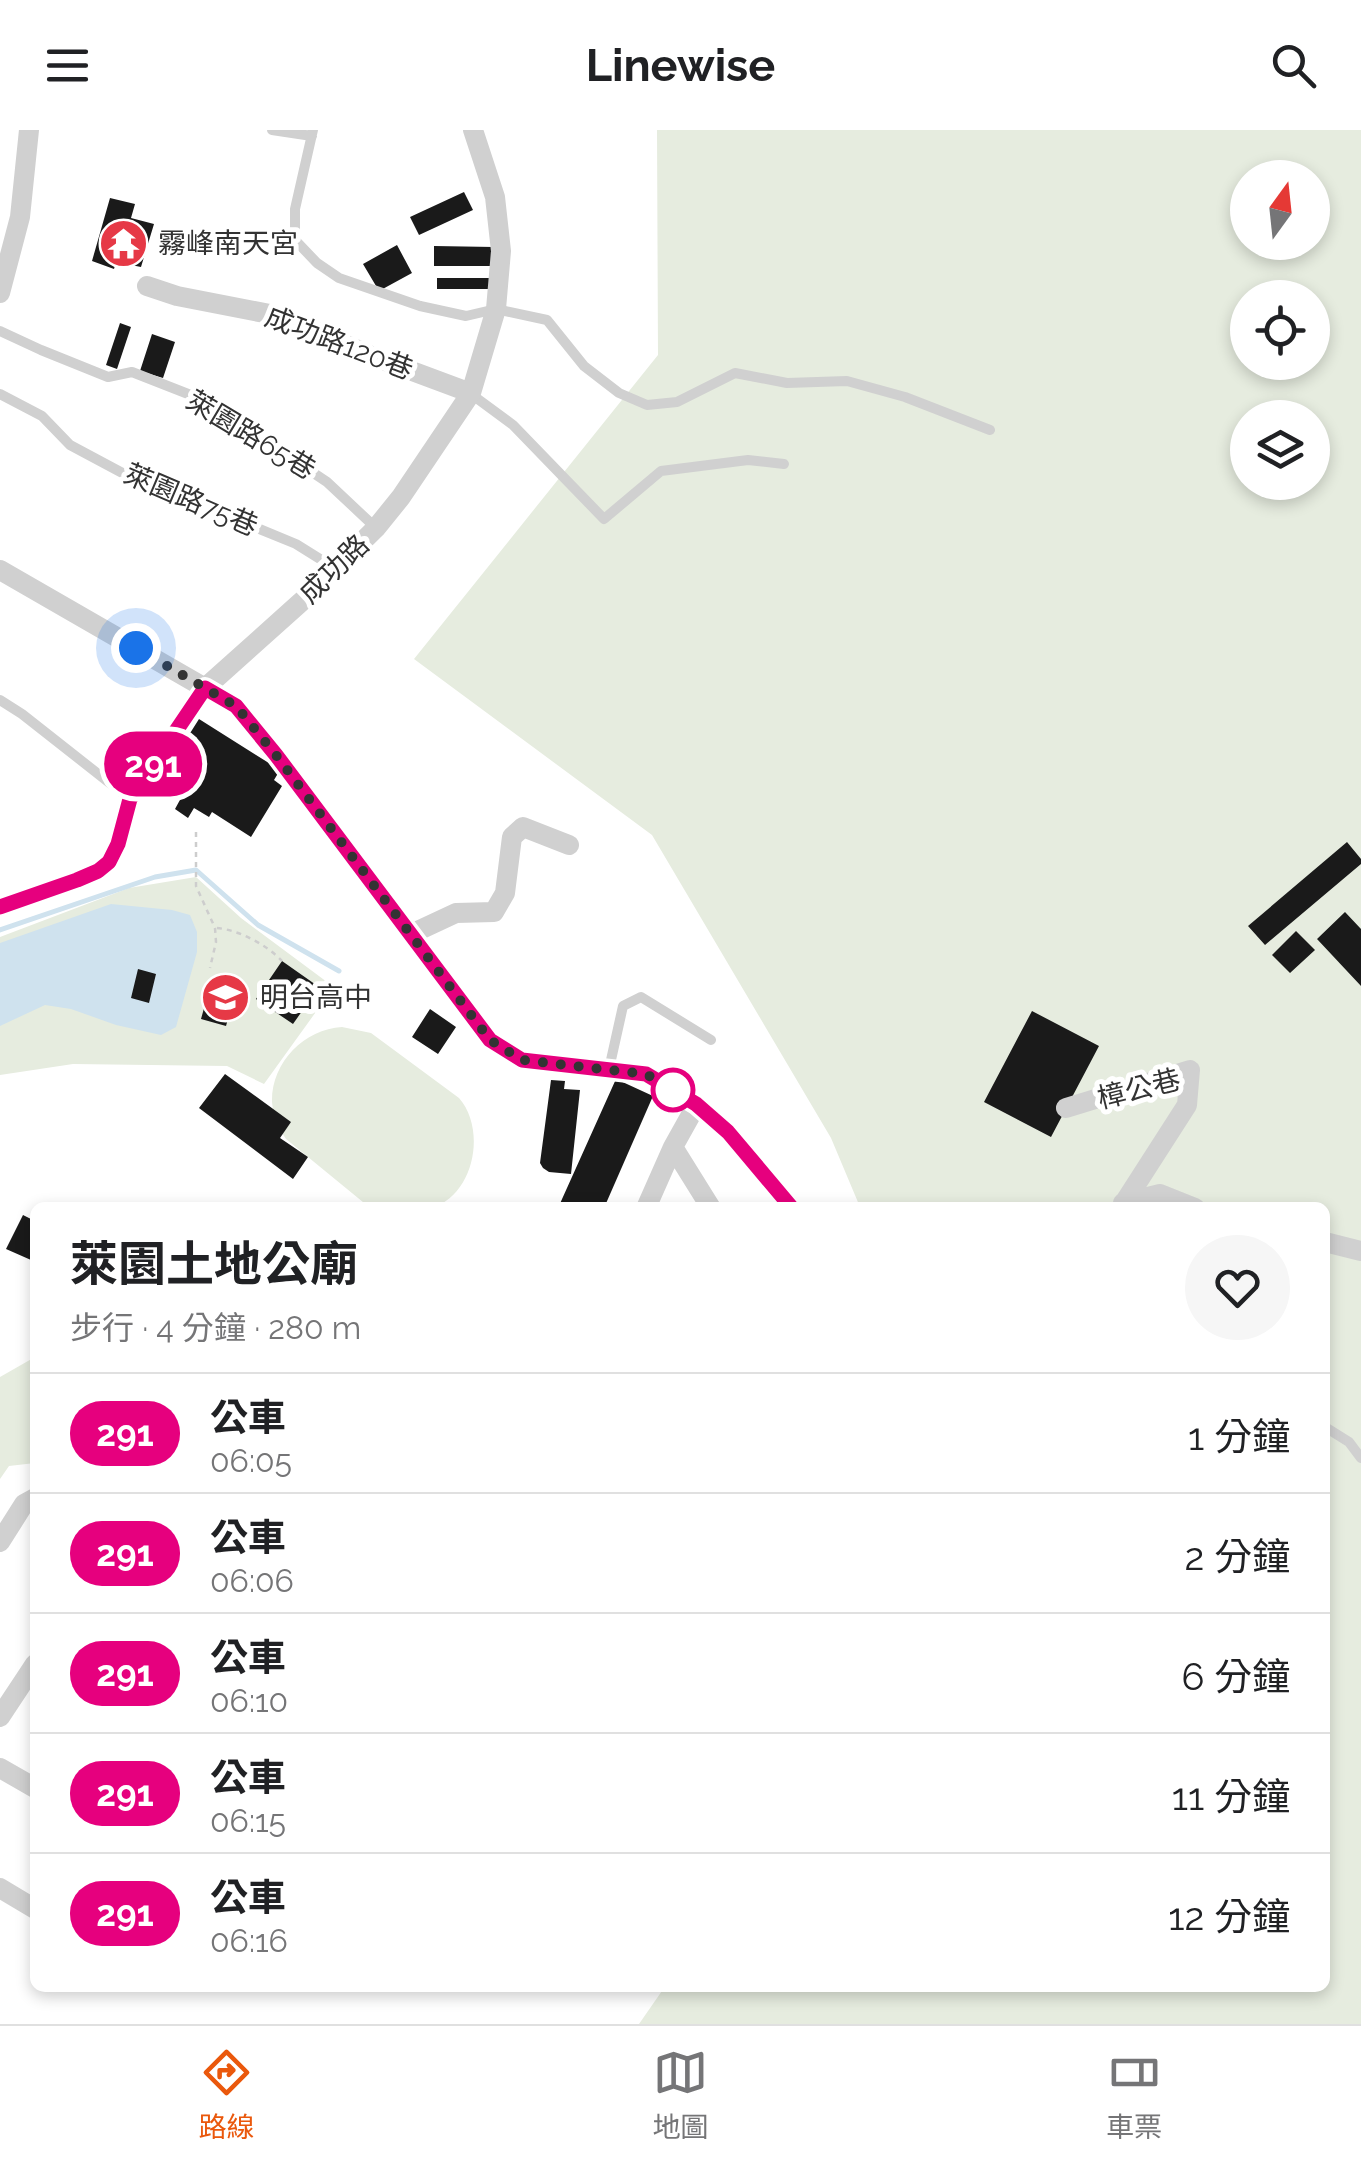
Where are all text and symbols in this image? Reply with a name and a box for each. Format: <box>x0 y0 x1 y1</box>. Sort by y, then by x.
icon: menu <box>40 38 95 93</box>
icon: search <box>1266 38 1321 93</box>
text: Linewise <box>586 39 775 92</box>
north arrow <box>1230 160 1330 260</box>
map controls <box>1230 160 1330 500</box>
temple icon: 霧峰南天宮 <box>97 217 149 269</box>
place label: 霧峰南天宮 <box>158 227 298 260</box>
button: locate <box>1230 280 1330 380</box>
street label: 成功路120巷 <box>260 300 418 386</box>
street label: 萊園路65巷 <box>181 384 321 486</box>
button: layers <box>1230 400 1330 500</box>
street label: 萊園路75巷 <box>119 457 263 543</box>
street label: 成功路 <box>292 528 376 610</box>
your location <box>111 623 161 673</box>
line badge: 291 <box>96 732 210 796</box>
text: 291 <box>124 744 182 785</box>
school or university icon: 明台高中 <box>199 971 251 1023</box>
place label: 明台高中 <box>260 981 372 1014</box>
street label: 樟公巷 <box>1094 1063 1184 1115</box>
unlabelled marker <box>652 1069 694 1111</box>
button: heart <box>1185 1235 1290 1340</box>
text: 萊園土地公廟 <box>70 1236 358 1292</box>
text: 步行 · 4 分鐘 · 280 m <box>70 1309 361 1346</box>
text: 公車 <box>210 1395 286 1440</box>
text: 291 <box>96 1413 154 1454</box>
text: 1 分鐘 <box>1188 1414 1290 1459</box>
text: 06:05 <box>210 1442 292 1479</box>
text: 公車 <box>210 1515 286 1560</box>
text: 291 <box>96 1533 154 1574</box>
text: 2 分鐘 <box>1185 1534 1290 1579</box>
text: 06:06 <box>210 1562 294 1599</box>
text: 公車 <box>210 1635 286 1680</box>
text: 291 <box>96 1653 154 1694</box>
text: 6 分鐘 <box>1181 1654 1290 1699</box>
text: 06:10 <box>210 1682 288 1719</box>
text: 公車 <box>210 1755 286 1800</box>
text: 291 <box>96 1773 154 1814</box>
text: 11 分鐘 <box>1172 1774 1290 1819</box>
text: 06:15 <box>210 1802 286 1839</box>
text: 公車 <box>210 1875 286 1920</box>
text: 291 <box>96 1893 154 1934</box>
text: 12 分鐘 <box>1168 1894 1290 1939</box>
text: 06:16 <box>210 1922 288 1959</box>
tab: 路線 <box>199 2045 255 2145</box>
tab: 地圖 <box>652 2045 708 2145</box>
tab: 車票 <box>1106 2045 1162 2145</box>

